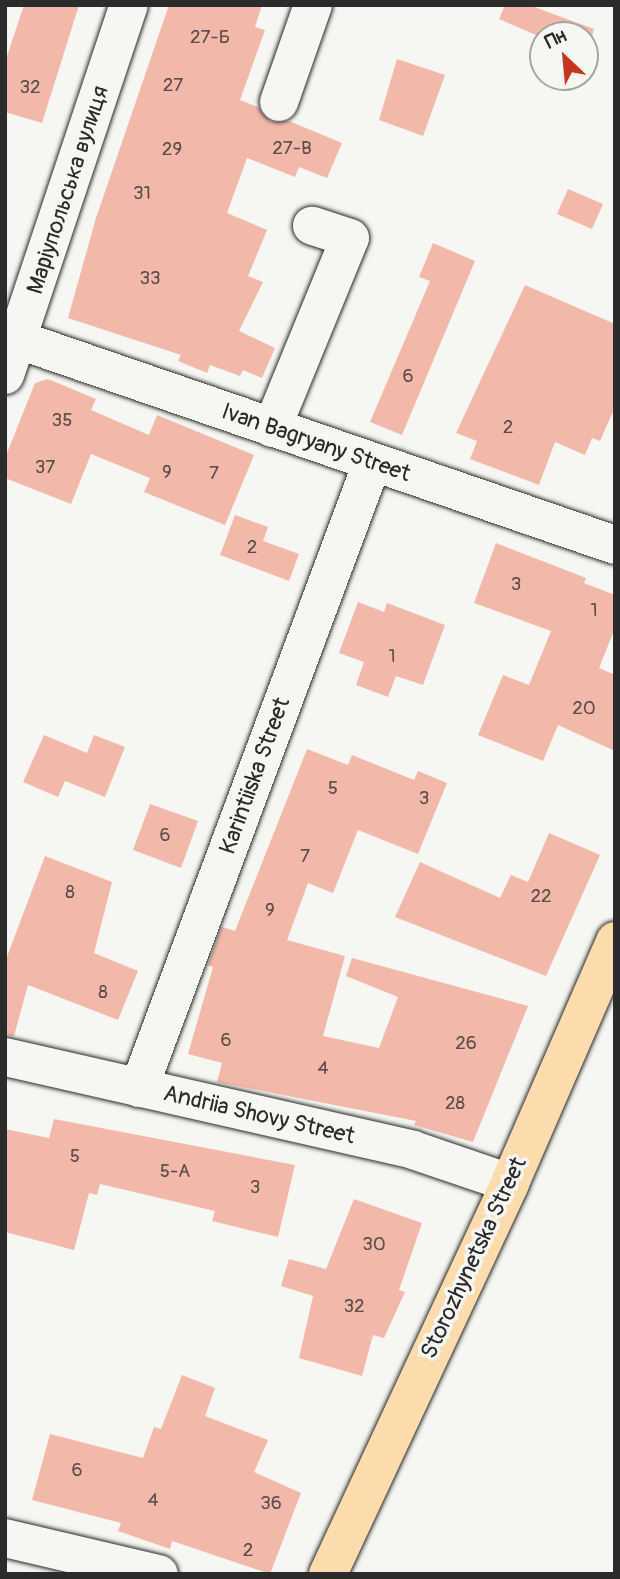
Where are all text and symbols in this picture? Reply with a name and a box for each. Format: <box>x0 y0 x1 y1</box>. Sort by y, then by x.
north arrow <box>529 21 599 91</box>
text: Пн <box>541 24 570 54</box>
house number: 27-Б <box>190 27 230 49</box>
house number: 27 <box>163 75 183 97</box>
house number: 32 <box>19 77 41 99</box>
street label: Маріупольська вулиця <box>21 82 115 298</box>
house number: 27-В <box>272 138 312 160</box>
house number: 29 <box>162 139 182 161</box>
house number: 31 <box>133 183 151 205</box>
house number: 33 <box>139 268 161 290</box>
house number: 6 <box>402 366 414 388</box>
street label: Ivan Bagryany Street <box>218 398 414 488</box>
house number: 35 <box>52 410 72 432</box>
house number: 2 <box>503 417 513 439</box>
house number: 37 <box>35 457 55 479</box>
house number: 9 <box>162 462 172 484</box>
house number: 7 <box>209 463 219 485</box>
house number: 2 <box>247 537 257 559</box>
house number: 3 <box>511 574 521 596</box>
house number: 1 <box>590 600 598 622</box>
house number: 1 <box>388 646 396 668</box>
street label: Karintiiska Street <box>214 694 296 858</box>
house number: 20 <box>572 698 596 720</box>
house number: 5 <box>328 778 338 800</box>
house number: 3 <box>419 788 429 810</box>
house number: 6 <box>159 825 171 847</box>
house number: 7 <box>300 846 310 868</box>
house number: 8 <box>65 882 75 904</box>
house number: 22 <box>530 886 552 908</box>
house number: 9 <box>265 900 275 922</box>
house number: 8 <box>98 982 108 1004</box>
house number: 6 <box>220 1030 232 1052</box>
house number: 26 <box>455 1033 477 1055</box>
house number: 4 <box>317 1058 329 1080</box>
street label: Andriia Shovy Street <box>161 1080 357 1150</box>
house number: 28 <box>445 1093 465 1115</box>
house number: 5 <box>70 1146 80 1168</box>
street label: Storozhynetska Street <box>415 1153 533 1363</box>
house number: 5-А <box>160 1161 190 1183</box>
house number: 3 <box>250 1177 260 1199</box>
house number: 30 <box>362 1234 386 1256</box>
house number: 32 <box>343 1296 365 1318</box>
house number: 6 <box>71 1460 83 1482</box>
house number: 4 <box>147 1490 159 1512</box>
house number: 36 <box>260 1493 282 1515</box>
house number: 2 <box>243 1540 253 1562</box>

